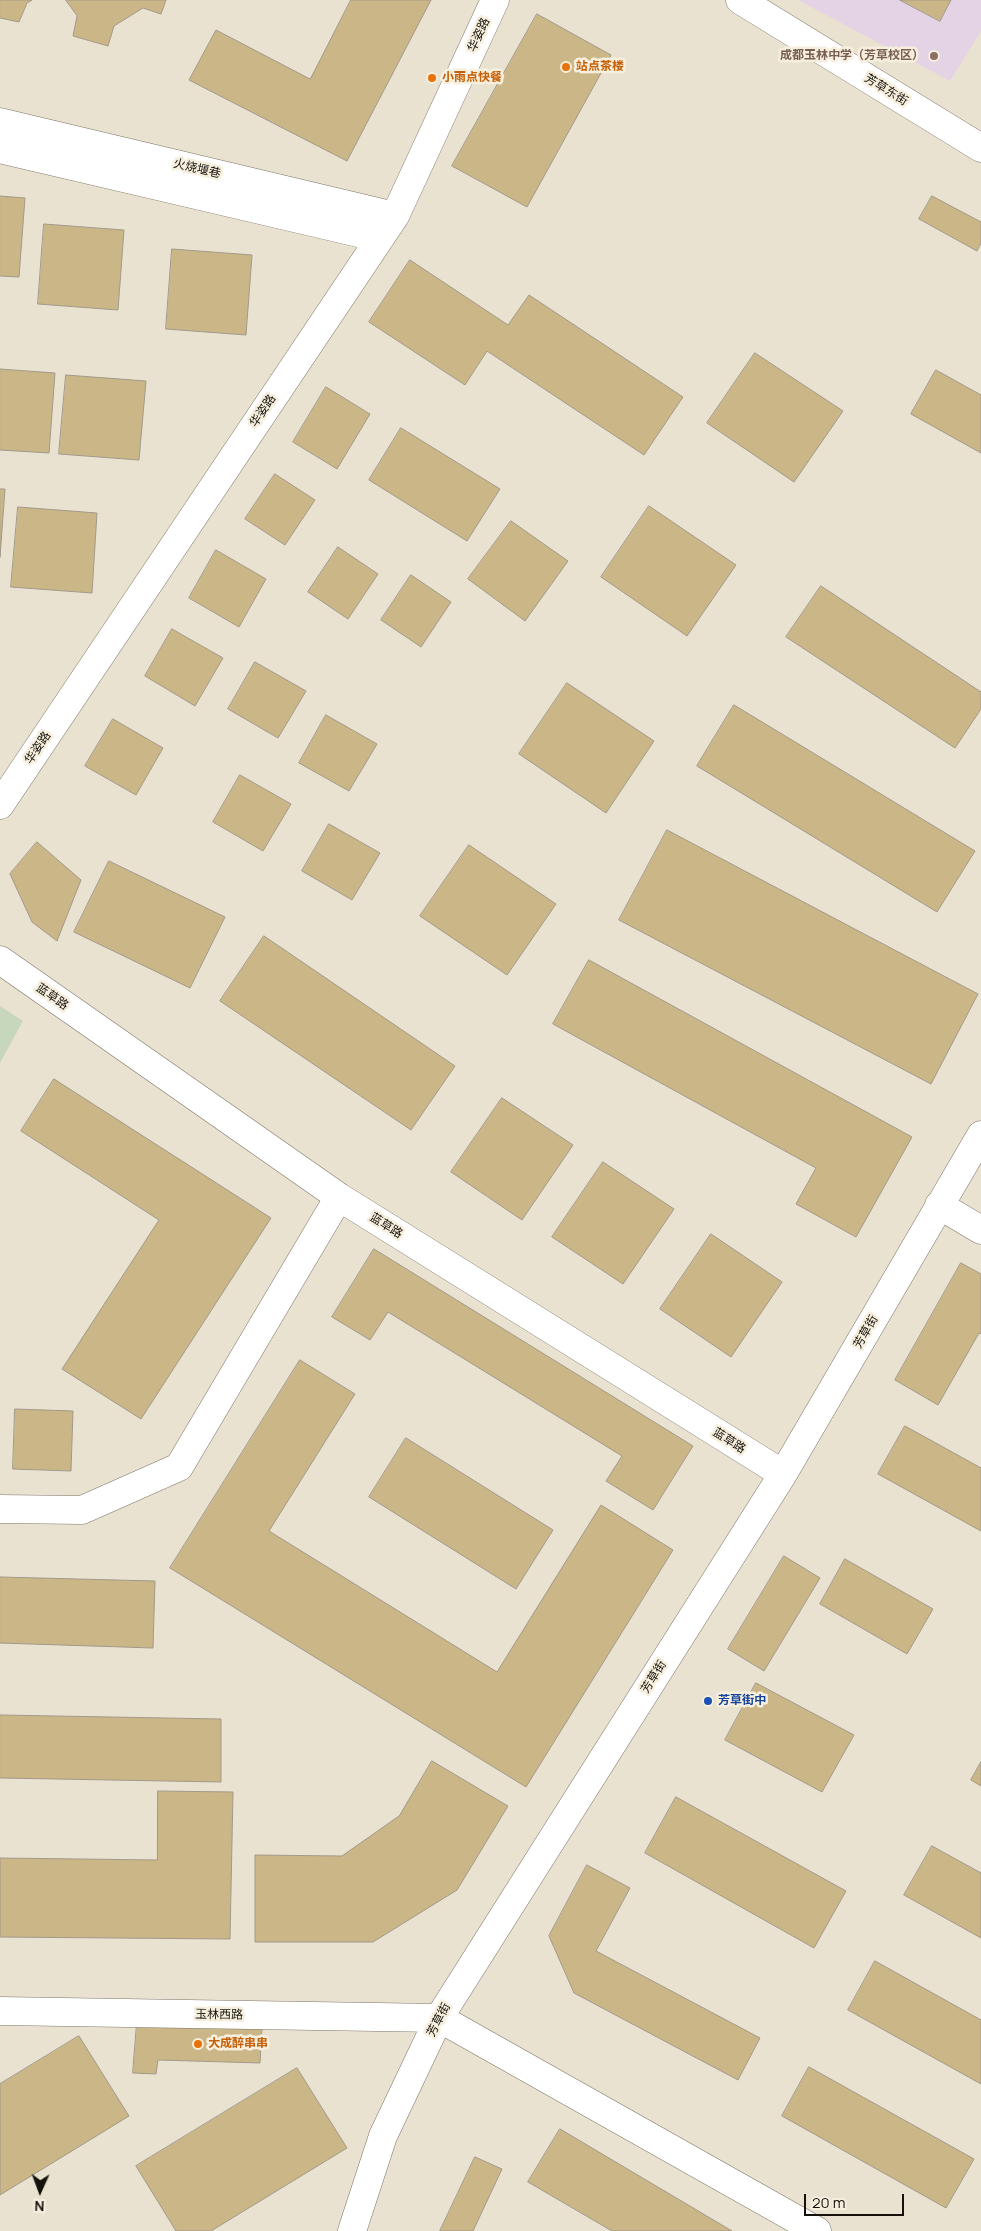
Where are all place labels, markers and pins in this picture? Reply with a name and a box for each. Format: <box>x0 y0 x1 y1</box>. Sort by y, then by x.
place label: 成都玉林中学（芳草校区） <box>780 49 924 63</box>
marker: 成都玉林中学（芳草校区） <box>928 50 940 62</box>
place label: 站点茶楼 <box>576 60 624 74</box>
marker: 站点茶楼 <box>560 61 572 73</box>
place label: 小雨点快餐 <box>442 71 502 85</box>
marker: 小雨点快餐 <box>426 72 438 84</box>
place label: 芳草街中 <box>718 1694 766 1708</box>
marker: 芳草街中 <box>702 1695 714 1707</box>
place label: 大成醉串串 <box>208 2037 268 2051</box>
marker: 大成醉串串 <box>192 2038 204 2050</box>

